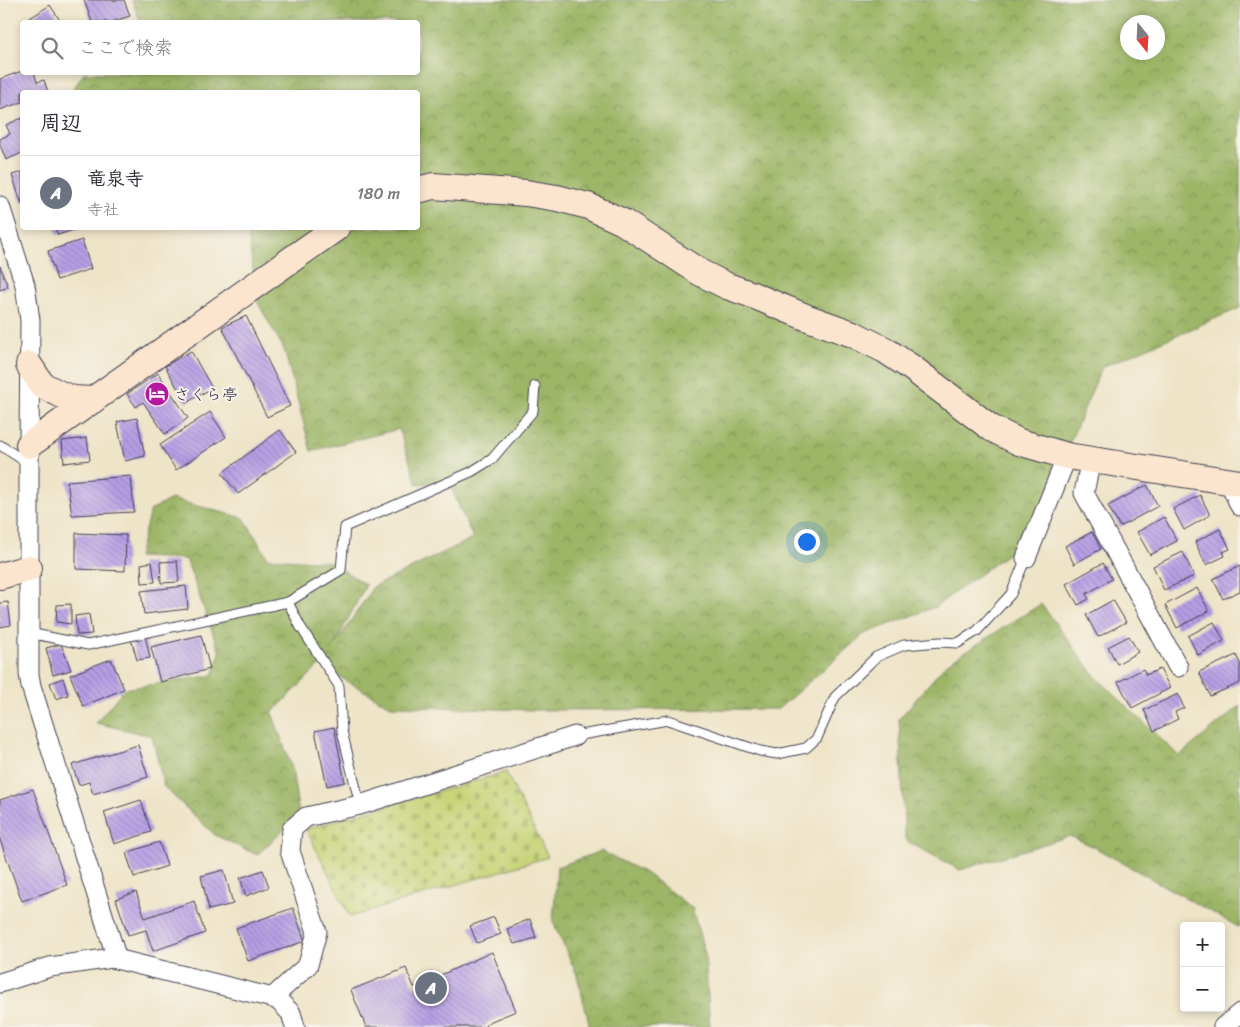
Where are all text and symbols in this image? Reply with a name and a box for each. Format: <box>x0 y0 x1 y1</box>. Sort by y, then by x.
north arrow <box>1120 15 1165 60</box>
search box <box>20 20 420 75</box>
text: ここで検索 <box>78 31 173 64</box>
icon: search <box>38 34 66 62</box>
text: 周辺 <box>40 104 82 142</box>
text: 竜泉寺 <box>87 162 144 195</box>
text: A <box>51 179 61 208</box>
text: 180 m <box>357 179 400 208</box>
text: 寺社 <box>87 195 119 224</box>
place label: さくら亭 <box>174 380 238 409</box>
hotel icon: さくら亭 <box>144 381 170 407</box>
your location <box>794 529 820 555</box>
map controls <box>1180 922 1225 1012</box>
button: + <box>1180 922 1225 967</box>
button: − <box>1180 967 1225 1012</box>
pin: A <box>415 969 447 1007</box>

